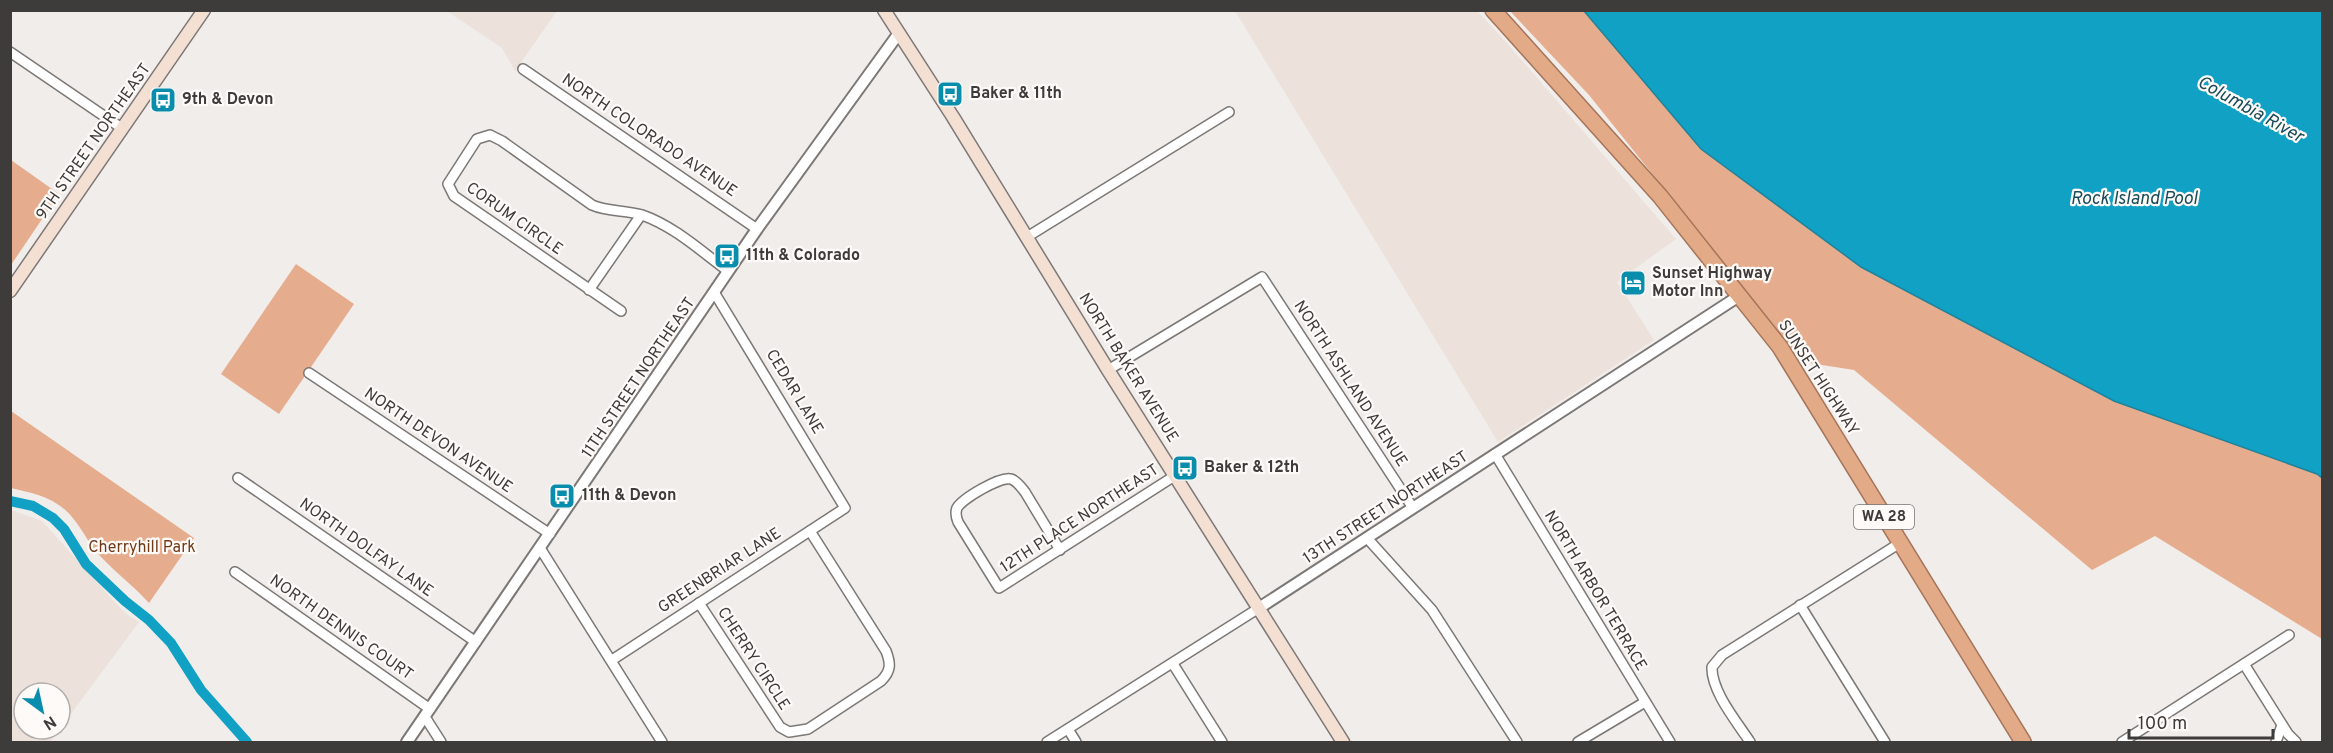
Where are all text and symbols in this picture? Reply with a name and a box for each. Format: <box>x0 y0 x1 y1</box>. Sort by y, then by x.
street label: 9TH STREET NORTHEAST <box>32 60 156 224</box>
street label: NORTH COLORADO AVENUE <box>558 70 740 202</box>
water label: Columbia River <box>2193 71 2309 150</box>
bus stop icon: Baker & 11th <box>935 79 965 109</box>
place label: Baker & 11th <box>970 84 1062 104</box>
bus stop icon: 9th & Devon <box>148 85 178 115</box>
place label: 9th & Devon <box>182 90 273 110</box>
street label: CORUM CIRCLE <box>462 178 566 260</box>
water label: Rock Island Pool <box>2071 188 2199 211</box>
bus stop icon: 11th & Colorado <box>712 241 742 271</box>
place label: 11th & Colorado <box>746 246 860 266</box>
place label: Sunset Highway Motor Inn <box>1652 264 1772 302</box>
hotel icon: Sunset Highway Motor Inn <box>1618 268 1648 298</box>
street label: NORTH BAKER AVENUE <box>1074 289 1182 447</box>
street label: 11TH STREET NORTHEAST <box>578 294 700 462</box>
street label: NORTH ASHLAND AVENUE <box>1289 297 1411 471</box>
street label: SUNSET HIGHWAY <box>1773 317 1863 439</box>
street label: CEDAR LANE <box>761 346 827 438</box>
street label: NORTH DEVON AVENUE <box>360 384 516 498</box>
street label: 13TH STREET NORTHEAST <box>1300 447 1472 569</box>
bus stop icon: Baker & 12th <box>1170 453 1200 483</box>
place label: Baker & 12th <box>1204 458 1299 478</box>
street label: 12TH PLACE NORTHEAST <box>997 460 1163 578</box>
bus stop icon: 11th & Devon <box>547 481 577 511</box>
place label: 11th & Devon <box>582 486 676 506</box>
street label: NORTH DOLFAY LANE <box>295 494 437 602</box>
road number: WA 28 <box>1854 505 1914 529</box>
street label: NORTH ARBOR TERRACE <box>1539 507 1651 675</box>
street label: GREENBRIAR LANE <box>655 524 785 618</box>
park label: Cherryhill Park <box>88 538 196 558</box>
street label: NORTH DENNIS COURT <box>265 571 417 685</box>
street label: CHERRY CIRCLE <box>712 604 794 714</box>
north arrow <box>12 681 72 741</box>
scale bar <box>2129 702 2273 740</box>
text: N <box>39 710 59 733</box>
text: 100 m <box>2138 713 2187 736</box>

